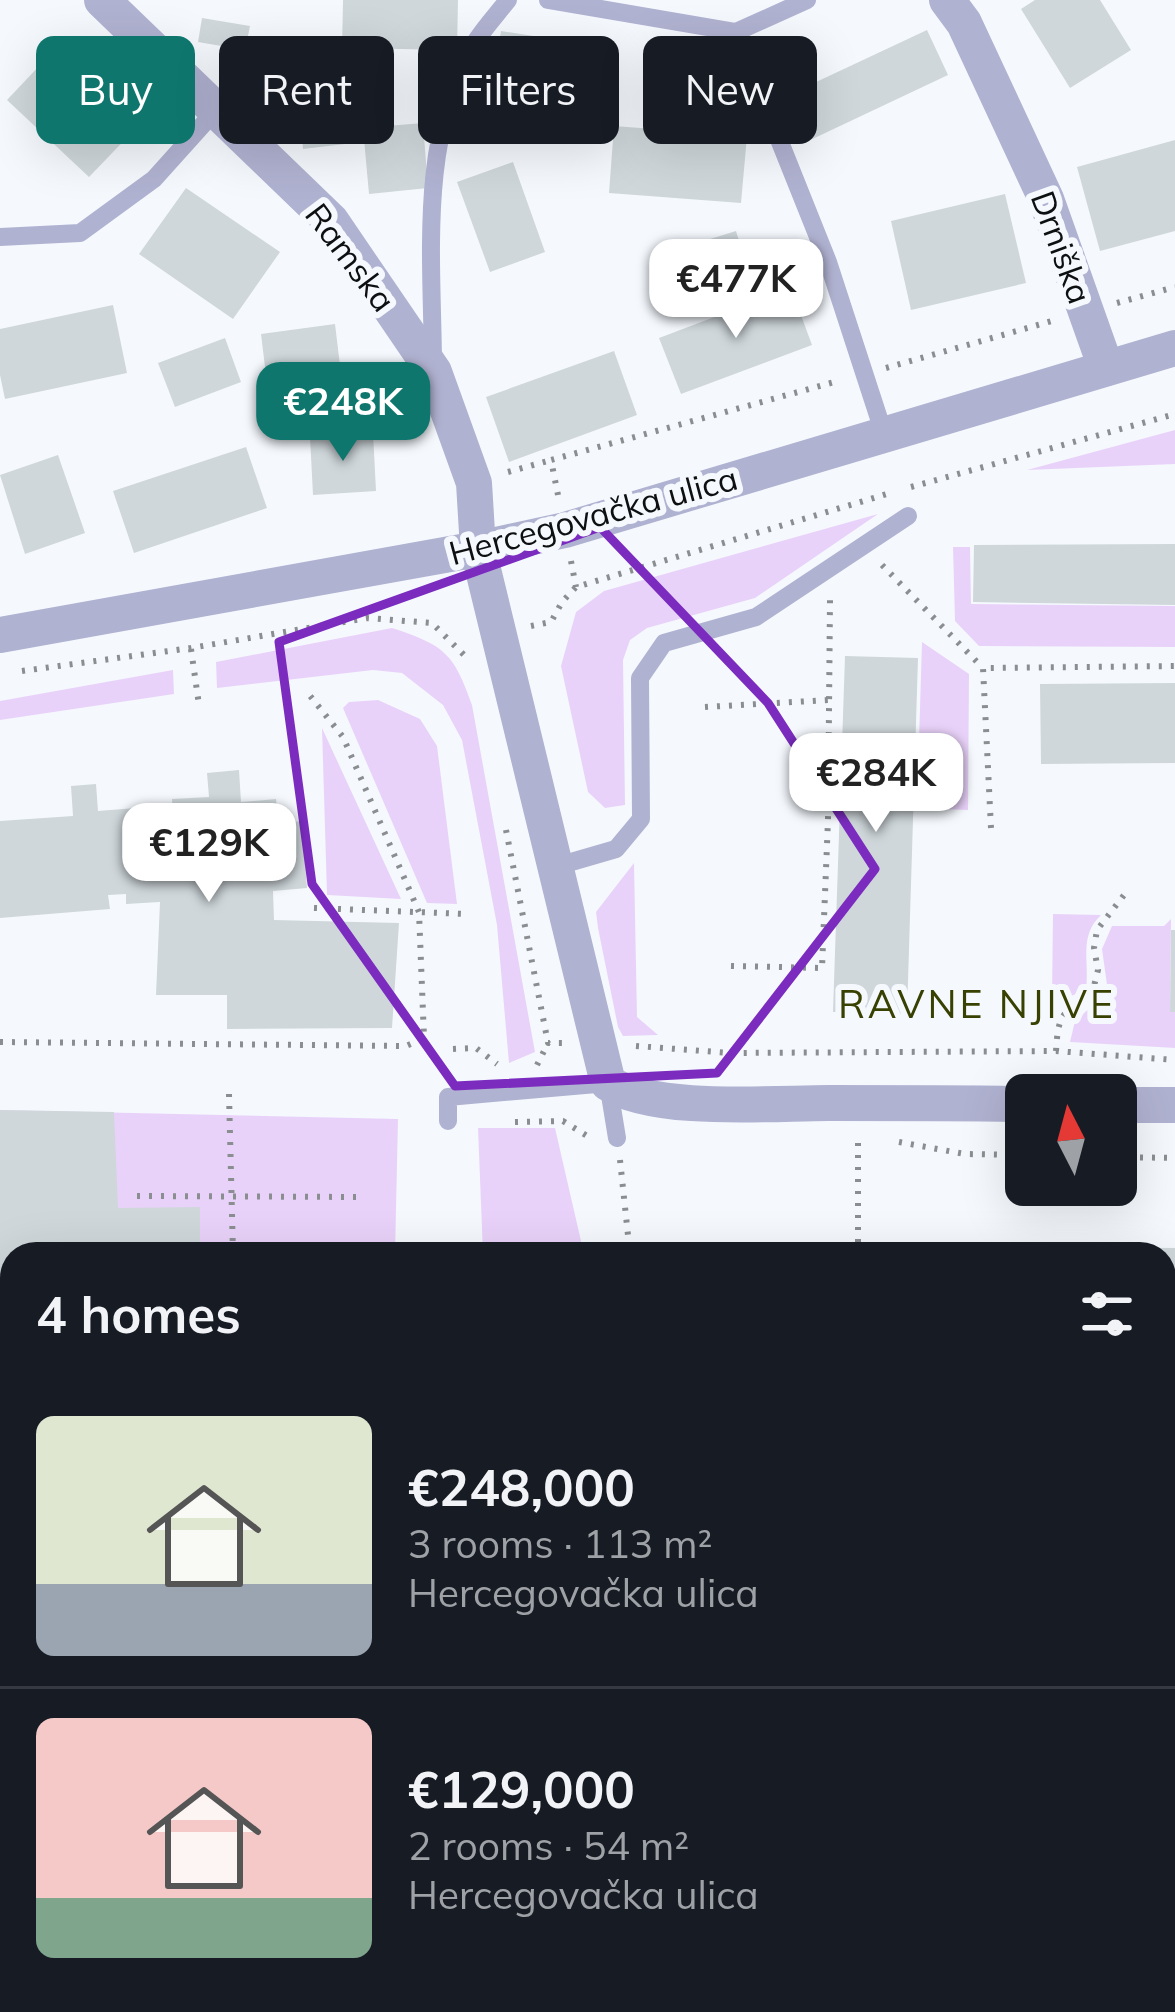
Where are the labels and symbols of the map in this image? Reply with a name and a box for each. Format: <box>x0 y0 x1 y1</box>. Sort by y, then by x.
street label: Drniška <box>1023 185 1101 309</box>
street label: Ramska <box>297 195 405 319</box>
pin: €477K <box>652 239 820 341</box>
pin: €248K <box>259 362 427 464</box>
street label: Hercegovačka ulica <box>444 457 742 573</box>
pin: €284K <box>792 733 960 835</box>
pin: €129K <box>125 803 293 905</box>
district label: RAVNE NJIVE <box>838 979 1116 1028</box>
north arrow <box>1005 1074 1137 1206</box>

